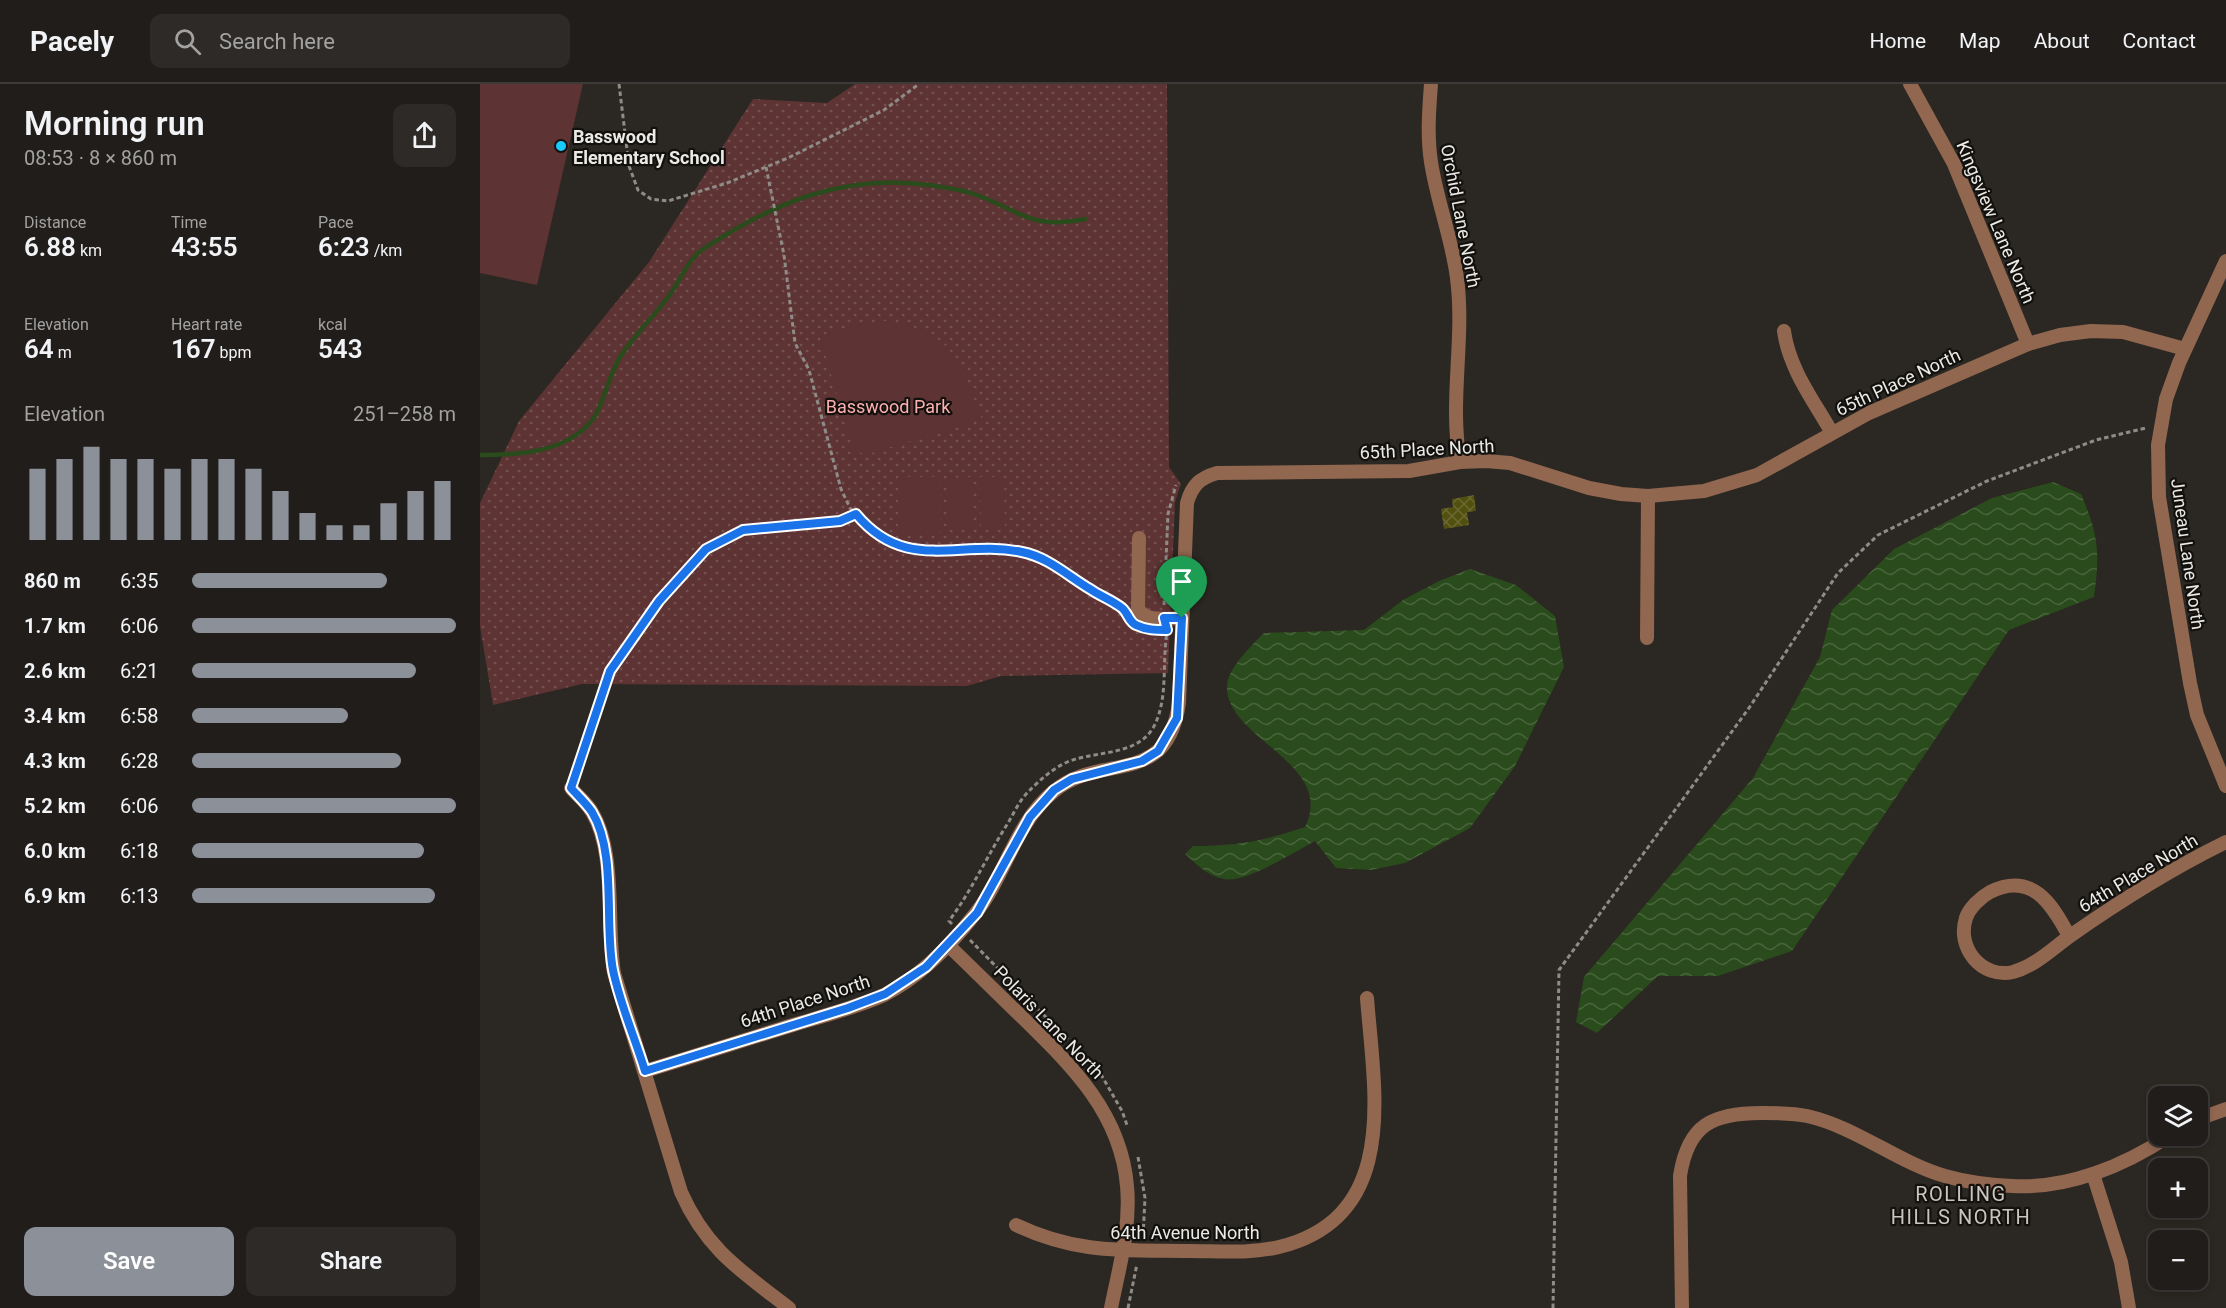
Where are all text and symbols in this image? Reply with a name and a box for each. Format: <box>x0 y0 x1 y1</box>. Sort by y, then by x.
search box <box>150 14 570 68</box>
text: Pacely <box>30 25 114 58</box>
icon: search <box>171 25 204 58</box>
text: Search here <box>219 29 335 54</box>
text: Home <box>1870 29 1926 53</box>
text: Map <box>1959 29 2001 53</box>
text: About <box>2034 29 2090 53</box>
text: Contact <box>2123 29 2196 53</box>
text: Morning run <box>24 104 205 143</box>
button: share <box>393 104 456 167</box>
place label: Basswood Elementary School <box>573 126 725 168</box>
street label: Kingsview Lane North <box>1952 138 2040 306</box>
marker: Basswood Elementary School <box>554 139 568 153</box>
street label: Orchid Lane North <box>1437 143 1485 289</box>
text: 08:53 · 8 × 860 m <box>24 146 177 170</box>
text: Distance <box>24 213 86 232</box>
text: Time <box>171 213 207 232</box>
text: Pace <box>318 213 354 232</box>
text: 6.88 <box>24 232 76 262</box>
text: 43:55 <box>171 232 238 262</box>
text: 6:23 <box>318 232 370 262</box>
text: km <box>76 241 102 260</box>
text: /km <box>370 241 402 260</box>
text: Elevation <box>24 315 89 334</box>
text: Heart rate <box>171 315 242 334</box>
text: kcal <box>318 315 347 334</box>
text: 64 <box>24 334 54 364</box>
text: 167 <box>171 334 216 364</box>
text: 543 <box>318 334 363 364</box>
text: m <box>54 343 72 362</box>
text: bpm <box>216 343 252 362</box>
street label: 65th Place North <box>1832 344 1964 420</box>
park label: Basswood Park <box>826 396 951 417</box>
text: Elevation <box>24 402 105 426</box>
text: 251–258 m <box>353 402 456 426</box>
street label: 65th Place North <box>1359 435 1495 463</box>
street label: Juneau Lane North <box>2167 477 2209 631</box>
pin <box>1156 556 1207 618</box>
icon: arrive <box>1165 565 1198 598</box>
text: 860 m <box>24 569 81 593</box>
text: 6:35 <box>120 569 159 593</box>
text: 1.7 km <box>24 614 86 638</box>
text: 6:06 <box>120 614 159 638</box>
text: 2.6 km <box>24 659 86 683</box>
text: 6:21 <box>120 659 159 683</box>
text: 3.4 km <box>24 704 86 728</box>
text: 6:58 <box>120 704 159 728</box>
text: 4.3 km <box>24 749 86 773</box>
text: 6:28 <box>120 749 159 773</box>
text: 5.2 km <box>24 794 86 818</box>
text: 6:06 <box>120 794 159 818</box>
street label: 64th Place North <box>2075 829 2201 917</box>
text: 6.0 km <box>24 839 86 863</box>
text: 6:18 <box>120 839 159 863</box>
text: 6.9 km <box>24 884 86 908</box>
text: 6:13 <box>120 884 159 908</box>
street label: Polaris Lane North <box>990 961 1108 1083</box>
street label: 64th Place North <box>738 970 872 1032</box>
map controls <box>2148 1086 2208 1290</box>
button: layers <box>2148 1086 2208 1146</box>
button: + <box>2148 1158 2208 1218</box>
district label: ROLLING HILLS NORTH <box>1891 1182 2031 1229</box>
street label: 64th Avenue North <box>1110 1222 1260 1243</box>
button: Save <box>24 1227 234 1296</box>
button: Share <box>246 1227 456 1296</box>
button: − <box>2148 1230 2208 1290</box>

